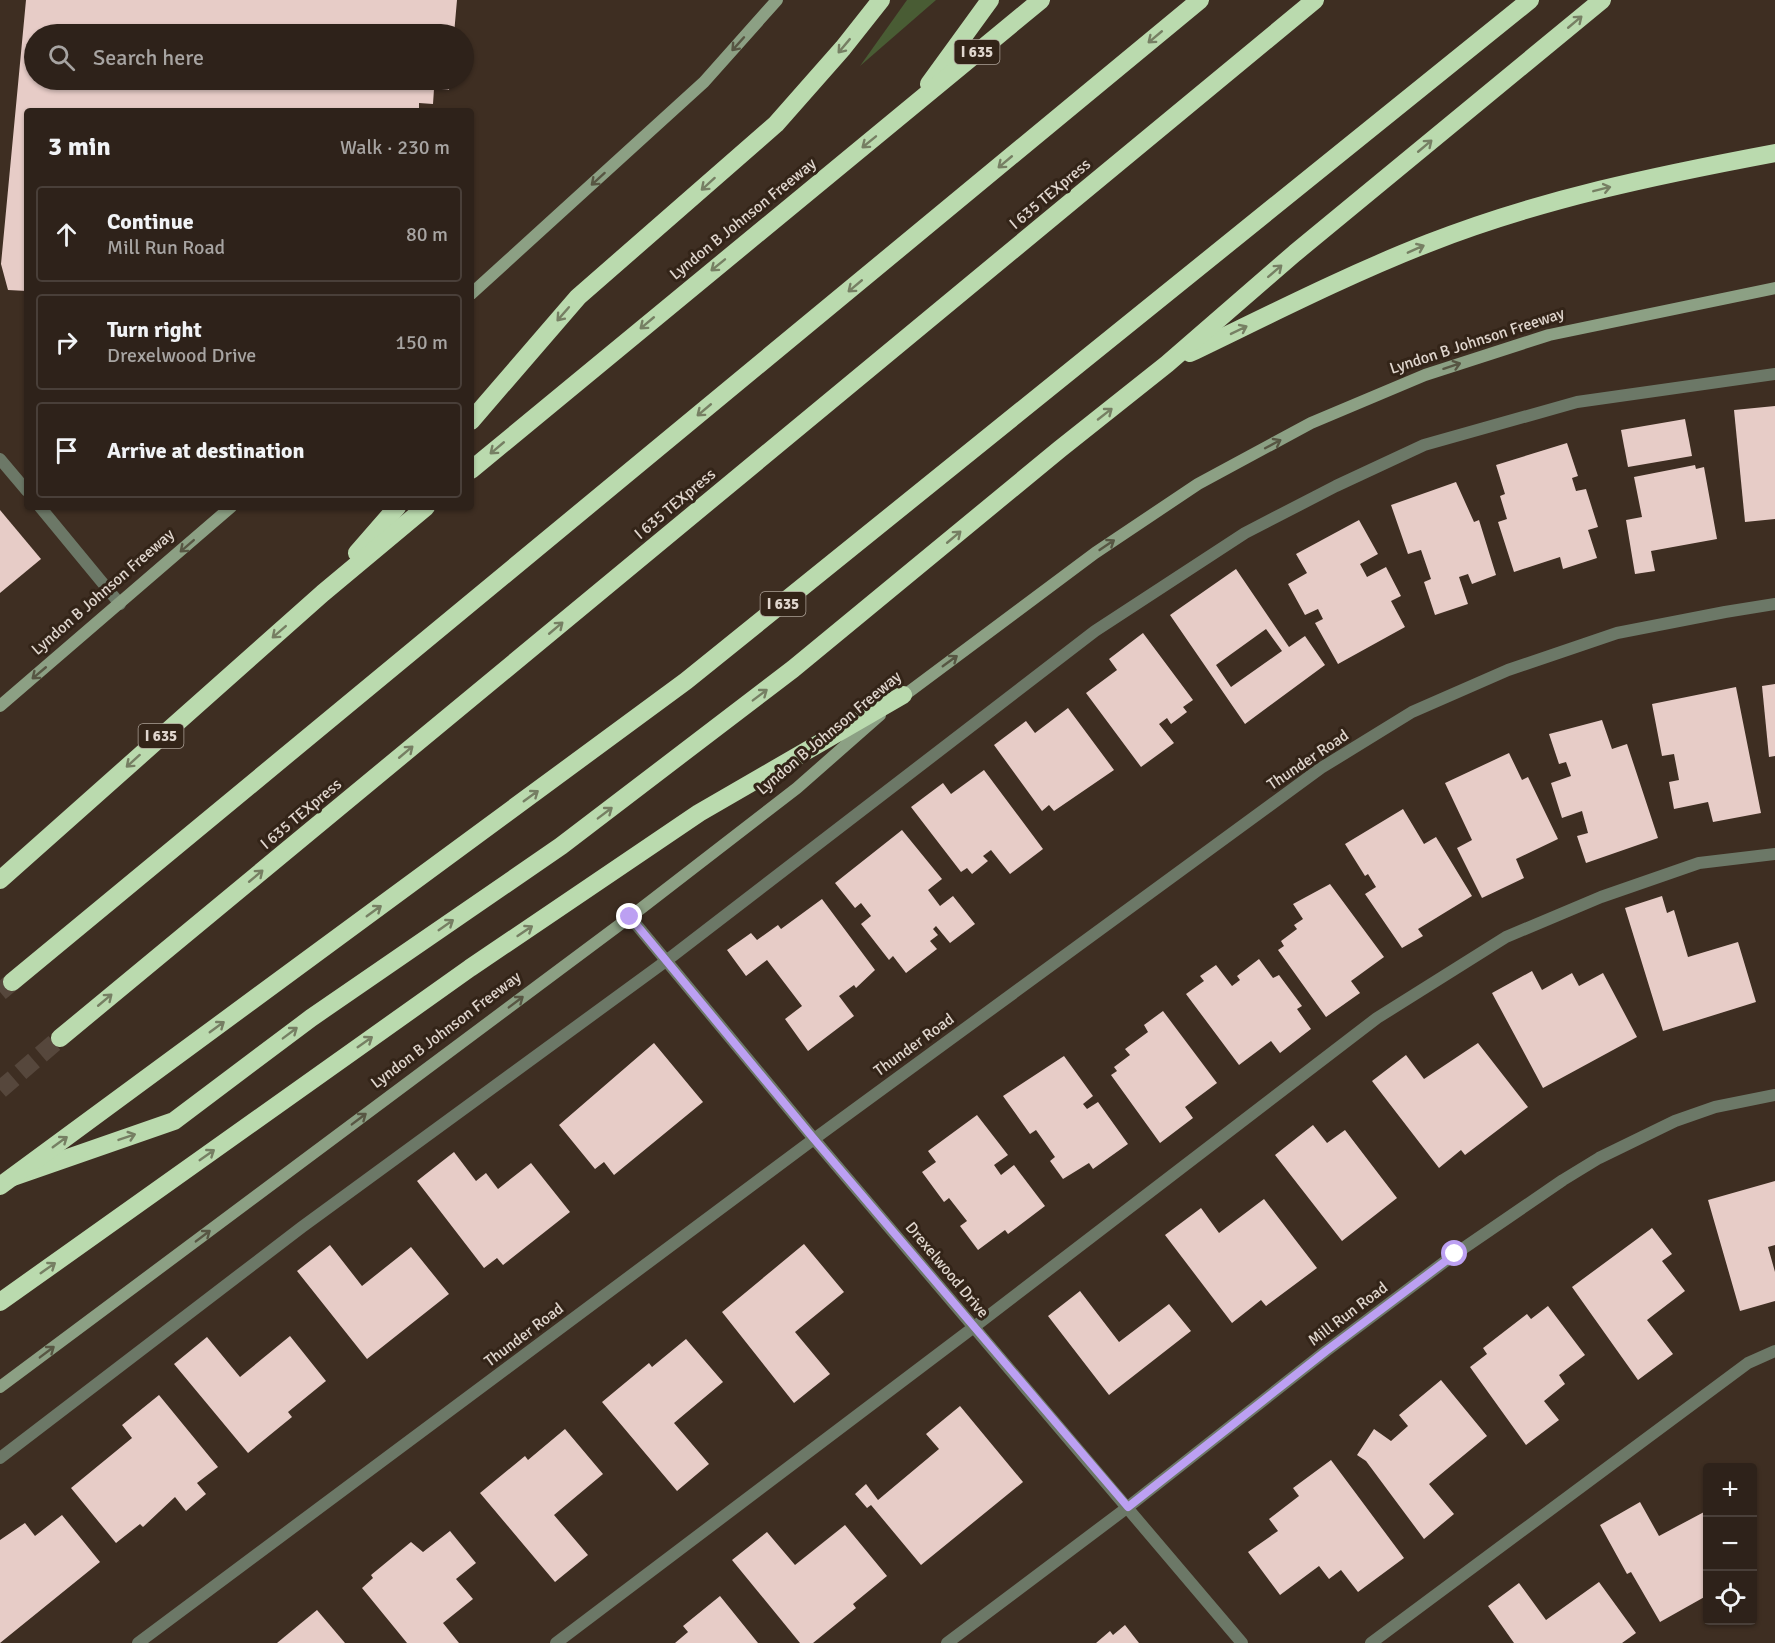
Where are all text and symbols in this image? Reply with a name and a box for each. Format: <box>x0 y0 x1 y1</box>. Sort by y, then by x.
one-way arrow <box>1567 16 1583 29</box>
search box <box>24 24 474 90</box>
one-way arrow <box>1147 31 1163 44</box>
one-way arrow <box>731 36 745 51</box>
one-way arrow <box>838 38 851 54</box>
road number: I 635 <box>954 40 1000 64</box>
icon: search <box>45 41 78 74</box>
text: Search here <box>93 44 204 71</box>
text: 3 min <box>48 131 111 163</box>
text: Walk · 230 m <box>340 135 450 160</box>
one-way arrow <box>862 135 877 149</box>
one-way arrow <box>1417 140 1433 153</box>
street label: Lyndon B Johnson Freeway <box>666 153 821 284</box>
street label: I 635 TEXpress <box>1005 154 1095 234</box>
one-way arrow <box>997 155 1013 168</box>
one-way arrow <box>591 172 606 186</box>
one-way arrow <box>701 177 716 191</box>
one-way arrow <box>1592 183 1611 195</box>
text: Continue <box>107 208 194 235</box>
icon: ahead <box>50 218 83 251</box>
text: 80 m <box>406 222 448 247</box>
text: Mill Run Road <box>107 235 225 260</box>
one-way arrow <box>1407 242 1425 253</box>
one-way arrow <box>710 259 726 272</box>
one-way arrow <box>1267 264 1282 278</box>
one-way arrow <box>847 279 863 292</box>
street label: Lyndon B Johnson Freeway <box>1387 303 1567 379</box>
one-way arrow <box>556 306 570 321</box>
text: Turn right <box>107 316 202 343</box>
one-way arrow <box>639 317 655 330</box>
one-way arrow <box>1229 323 1247 335</box>
icon: right <box>50 326 83 359</box>
text: 150 m <box>395 330 448 355</box>
text: Drexelwood Drive <box>107 343 256 368</box>
one-way arrow <box>1442 360 1461 371</box>
one-way arrow <box>697 403 712 417</box>
one-way arrow <box>1096 407 1112 420</box>
icon: arrive <box>50 434 83 467</box>
text: Arrive at destination <box>107 437 304 464</box>
one-way arrow <box>1264 437 1282 449</box>
one-way arrow <box>490 441 505 455</box>
street label: I 635 TEXpress <box>630 464 720 544</box>
street label: Lyndon B Johnson Freeway <box>27 524 179 659</box>
one-way arrow <box>946 531 962 544</box>
one-way arrow <box>180 539 195 553</box>
one-way arrow <box>1099 539 1115 551</box>
road number: I 635 <box>760 592 806 616</box>
one-way arrow <box>548 621 564 634</box>
one-way arrow <box>272 625 287 639</box>
one-way arrow <box>942 654 958 667</box>
one-way arrow <box>32 666 47 680</box>
street label: Lyndon B Johnson Freeway <box>753 666 906 799</box>
one-way arrow <box>752 688 768 701</box>
road number: I 635 <box>138 724 184 748</box>
street label: Thunder Road <box>1263 725 1353 795</box>
one-way arrow <box>398 745 414 758</box>
one-way arrow <box>125 754 140 768</box>
street label: I 635 TEXpress <box>256 774 346 854</box>
one-way arrow <box>523 789 539 802</box>
one-way arrow <box>596 806 612 819</box>
one-way arrow <box>248 869 263 883</box>
route end <box>616 903 642 929</box>
one-way arrow <box>366 905 382 918</box>
one-way arrow <box>437 919 453 931</box>
one-way arrow <box>517 924 534 937</box>
street label: Lyndon B Johnson Freeway <box>367 967 525 1093</box>
one-way arrow <box>97 994 113 1007</box>
one-way arrow <box>507 996 523 1009</box>
street label: Thunder Road <box>870 1009 958 1081</box>
one-way arrow <box>208 1020 224 1033</box>
one-way arrow <box>282 1027 298 1040</box>
one-way arrow <box>357 1036 373 1048</box>
one-way arrow <box>351 1113 367 1125</box>
one-way arrow <box>118 1131 137 1142</box>
one-way arrow <box>51 1136 67 1148</box>
one-way arrow <box>198 1149 214 1161</box>
street label: Drexelwood Drive <box>901 1218 993 1322</box>
one-way arrow <box>195 1230 211 1242</box>
route start <box>1441 1240 1467 1266</box>
one-way arrow <box>39 1262 55 1274</box>
street label: Mill Run Road <box>1304 1278 1392 1350</box>
street label: Thunder Road <box>480 1299 568 1371</box>
one-way arrow <box>38 1346 54 1359</box>
map controls <box>1703 1463 1757 1625</box>
button: + <box>1703 1463 1757 1517</box>
button: − <box>1703 1517 1757 1571</box>
button: locate <box>1703 1571 1757 1625</box>

